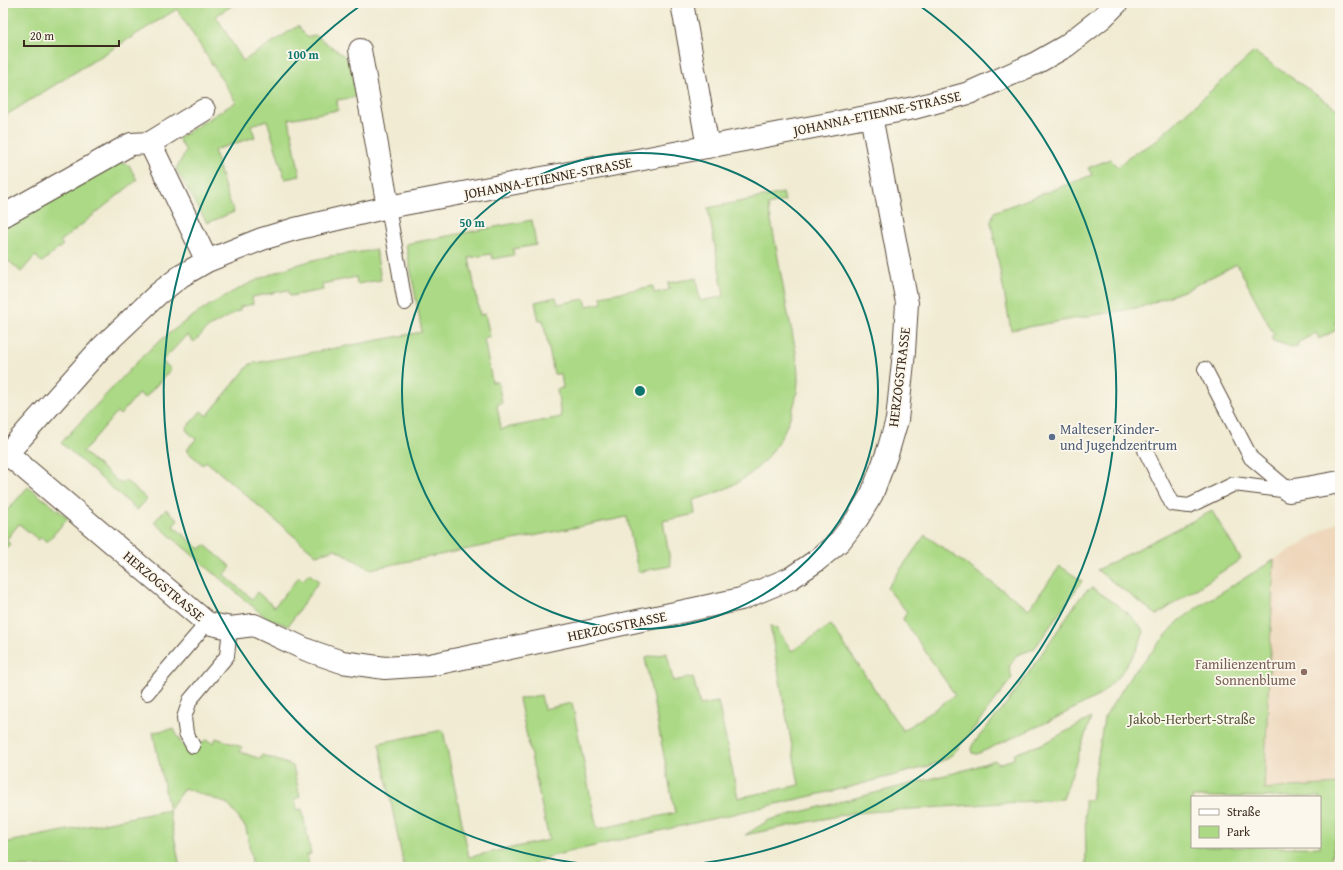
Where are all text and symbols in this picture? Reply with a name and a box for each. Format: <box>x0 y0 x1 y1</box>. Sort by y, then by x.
scale bar <box>24 22 119 48</box>
text: 20 m <box>30 27 54 44</box>
text: 100 m <box>287 46 320 63</box>
street label: JOHANNA-ETIENNE-STRASSE <box>789 85 963 141</box>
street label: JOHANNA-ETIENNE-STRASSE <box>460 152 634 204</box>
text: 50 m <box>459 214 485 231</box>
street label: HERZOGSTRASSE <box>883 326 915 428</box>
centre of rings <box>633 384 647 398</box>
place label: Malteser Kinder- und Jugendzentrum <box>1060 419 1178 455</box>
marker: Malteser Kinder- und Jugendzentrum <box>1047 432 1057 442</box>
street label: HERZOGSTRASSE <box>119 546 209 626</box>
street label: HERZOGSTRASSE <box>566 606 668 646</box>
place label: Familienzentrum Sonnenblume <box>1195 654 1297 690</box>
marker: Familienzentrum Sonnenblume <box>1299 667 1309 677</box>
park label: Jakob-Herbert-Straße <box>1127 709 1256 729</box>
legend <box>1191 796 1321 848</box>
text: Straße <box>1227 803 1261 820</box>
text: Park <box>1227 823 1251 840</box>

